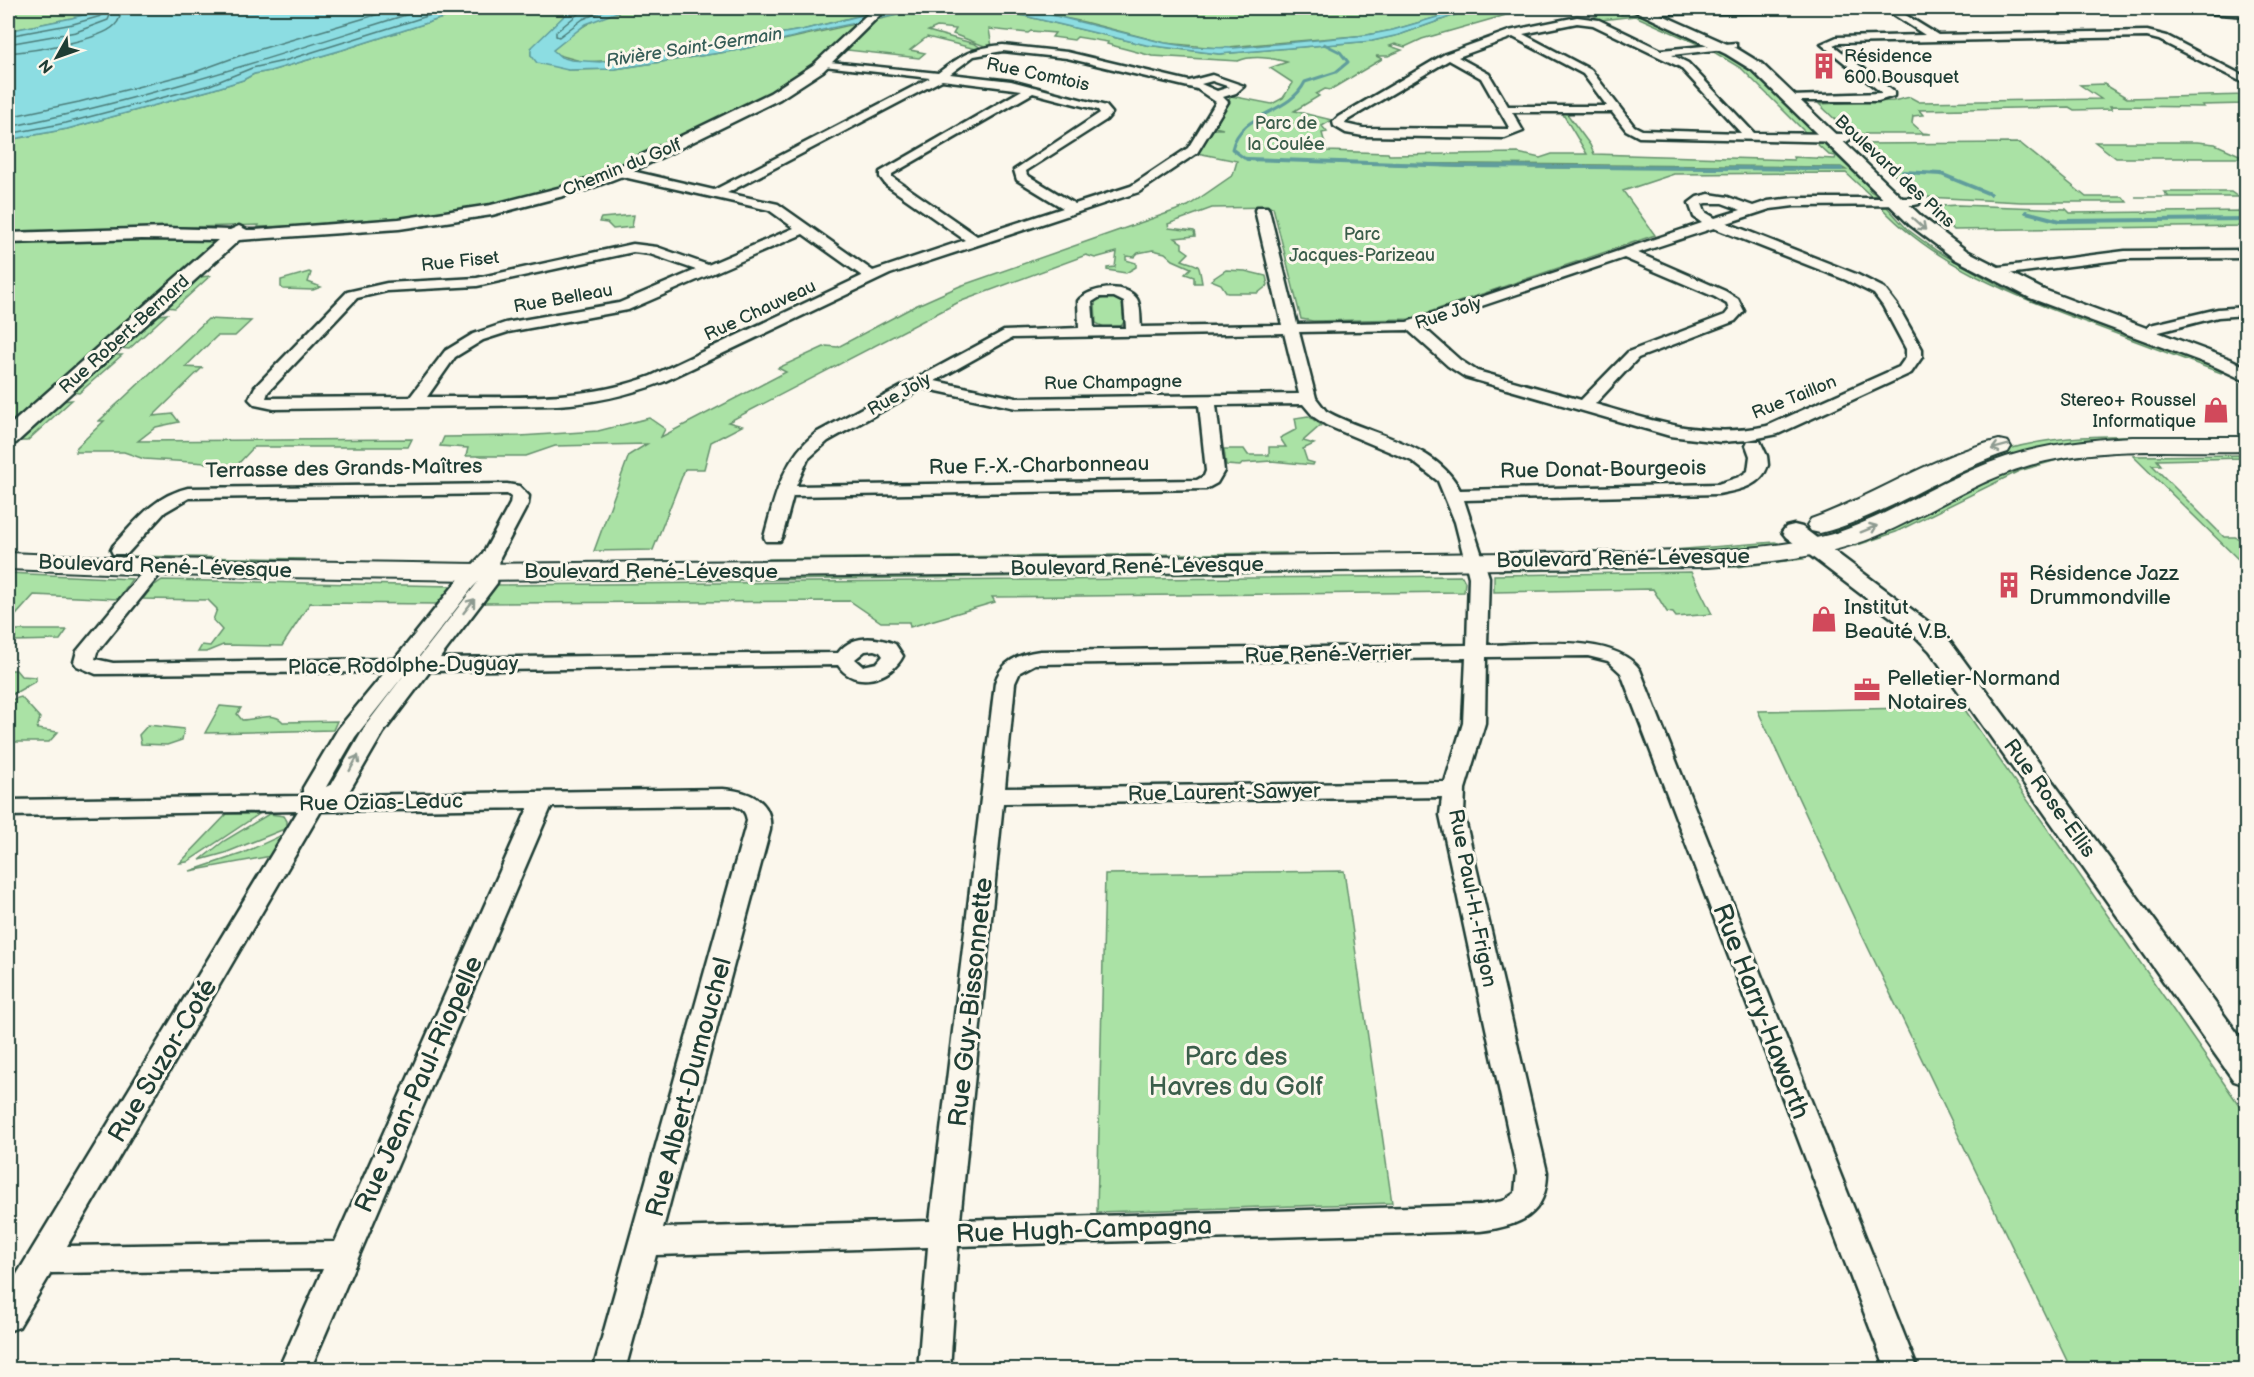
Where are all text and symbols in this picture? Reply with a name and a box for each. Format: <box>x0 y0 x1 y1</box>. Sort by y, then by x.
water label: Rivière Saint-Germain <box>605 23 784 72</box>
north arrow <box>27 27 87 87</box>
place label: Résidence 600 Bousquet <box>1844 46 1960 88</box>
building icon: Résidence 600 Bousquet <box>1809 51 1839 81</box>
street label: Rue Comtois <box>985 53 1091 96</box>
text: N <box>36 55 58 76</box>
street label: Boulevard des Pins <box>1830 110 1959 232</box>
park label: Parc de la Coulée <box>1247 113 1325 155</box>
street label: Chemin du Golf <box>560 134 685 201</box>
one-way arrow <box>1912 217 1927 231</box>
park label: Parc Jacques-Parizeau <box>1289 224 1435 266</box>
street label: Rue Fiset <box>420 247 501 276</box>
street label: Rue Robert-Bernard <box>55 271 194 398</box>
street label: Rue Chauveau <box>701 275 819 345</box>
street label: Rue Belleau <box>512 279 614 318</box>
street label: Rue Joly <box>1412 293 1485 334</box>
street label: Rue Joly <box>864 368 935 420</box>
street label: Rue Champagne <box>1044 371 1183 394</box>
street label: Rue Taillon <box>1749 371 1840 424</box>
place label: Stereo+ Roussel Informatique <box>2060 390 2196 432</box>
shop icon: Stereo+ Roussel Informatique <box>2201 395 2231 425</box>
one-way arrow <box>1991 442 2010 453</box>
street label: Rue F.-X.-Charbonneau <box>929 451 1149 480</box>
street label: Terrasse des Grands-Maîtres <box>205 454 483 483</box>
street label: Rue Donat-Bourgeois <box>1500 455 1706 484</box>
one-way arrow <box>1859 523 1878 534</box>
street label: Boulevard René-Lévesque <box>1496 544 1750 573</box>
street label: Boulevard René-Lévesque <box>38 550 292 583</box>
street label: Boulevard René-Lévesque <box>1010 552 1264 581</box>
street label: Boulevard René-Lévesque <box>524 559 778 584</box>
place label: Résidence Jazz Drummondville <box>2029 561 2180 610</box>
building icon: Résidence Jazz Drummondville <box>1994 570 2024 600</box>
place label: Institut Beauté V.B. <box>1844 595 1950 644</box>
one-way arrow <box>463 599 476 615</box>
shop icon: Institut Beauté V.B. <box>1809 604 1839 634</box>
street label: Rue René-Verrier <box>1244 641 1412 668</box>
street label: Place Rodolphe-Duguay <box>288 651 519 680</box>
place label: Pelletier-Normand Notaires <box>1887 666 2060 715</box>
office icon: Pelletier-Normand Notaires <box>1852 675 1882 705</box>
street label: Rue Rose-Ellis <box>1998 734 2101 863</box>
one-way arrow <box>348 755 360 772</box>
street label: Rue Laurent-Sawyer <box>1127 778 1321 807</box>
street label: Rue Ozias-Leduc <box>299 789 463 816</box>
street label: Rue Paul-H.-Frigon <box>1443 807 1502 989</box>
street label: Rue Guy-Bissonnette <box>943 876 1000 1128</box>
street label: Rue Harry-Haworth <box>1705 899 1816 1124</box>
street label: Rue Jean-Paul-Riopelle <box>349 951 490 1218</box>
street label: Rue Albert-Dumouchel <box>640 954 739 1221</box>
street label: Rue Suzor-Coté <box>102 973 224 1148</box>
park label: Parc des Havres du Golf <box>1149 1042 1323 1103</box>
street label: Rue Hugh-Campagna <box>955 1211 1213 1250</box>

